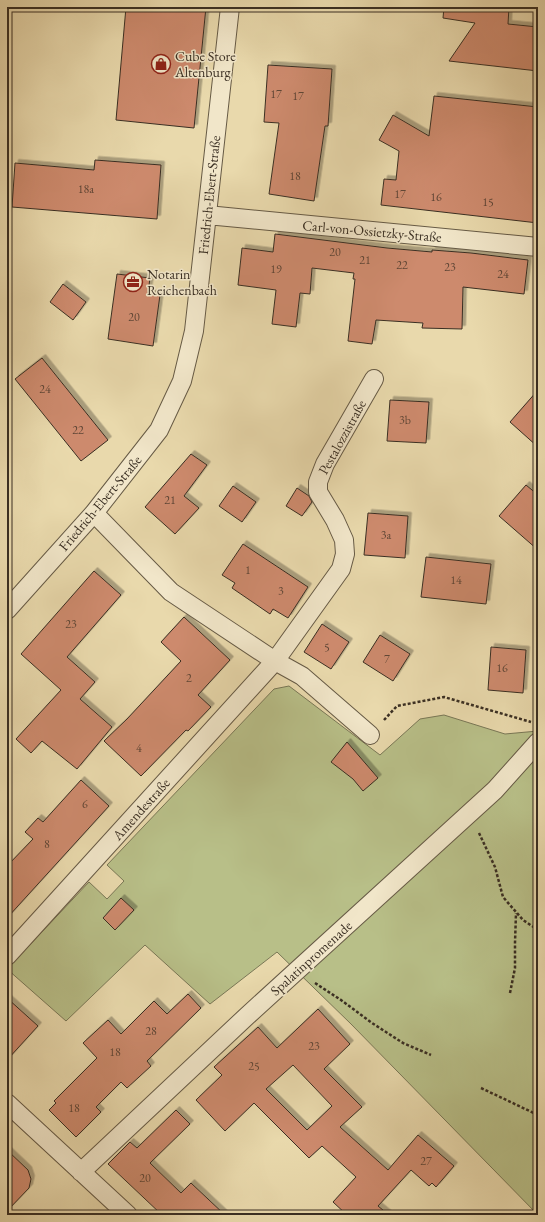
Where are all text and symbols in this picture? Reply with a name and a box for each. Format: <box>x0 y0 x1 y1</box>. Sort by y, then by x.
place label: Cube Store Altenburg <box>174 47 236 81</box>
shop icon: Cube Store Altenburg <box>150 53 172 75</box>
house number: 17 <box>270 86 282 102</box>
house number: 17 <box>292 88 304 104</box>
street label: Friedrich-Ebert-Straße <box>194 134 224 255</box>
house number: 18 <box>289 168 301 184</box>
house number: 18a <box>78 181 94 197</box>
house number: 17 <box>394 186 406 202</box>
house number: 16 <box>430 189 442 205</box>
house number: 15 <box>482 194 494 210</box>
street label: Carl-von-Ossietzky-Straße <box>302 216 443 246</box>
house number: 20 <box>329 244 341 260</box>
house number: 21 <box>359 252 371 268</box>
house number: 22 <box>396 257 408 273</box>
house number: 23 <box>444 259 456 275</box>
house number: 19 <box>270 261 282 277</box>
place label: Notarin Reichenbach <box>147 265 217 299</box>
house number: 24 <box>497 266 509 282</box>
office icon: Notarin Reichenbach <box>122 271 144 293</box>
house number: 20 <box>128 309 140 325</box>
house number: 24 <box>39 381 51 397</box>
street label: Pestalozzistraße <box>314 396 370 478</box>
house number: 3b <box>399 412 411 428</box>
house number: 22 <box>72 422 84 438</box>
street label: Friedrich-Ebert-Straße <box>55 451 146 555</box>
house number: 21 <box>164 492 176 508</box>
house number: 3a <box>381 527 391 543</box>
house number: 1 <box>245 562 251 578</box>
house number: 14 <box>450 572 462 588</box>
house number: 3 <box>278 583 284 599</box>
house number: 23 <box>65 616 77 632</box>
house number: 5 <box>324 639 330 655</box>
house number: 7 <box>384 651 390 667</box>
house number: 16 <box>496 660 508 676</box>
house number: 2 <box>186 670 192 686</box>
house number: 4 <box>136 740 142 756</box>
street label: Amendestraße <box>108 774 174 845</box>
house number: 6 <box>82 796 88 812</box>
house number: 8 <box>44 836 50 852</box>
street label: Spalatinpromenade <box>266 916 356 999</box>
house number: 28 <box>145 1023 157 1039</box>
house number: 23 <box>308 1038 320 1054</box>
house number: 18 <box>109 1044 121 1060</box>
house number: 25 <box>248 1058 260 1074</box>
house number: 18 <box>68 1100 80 1116</box>
house number: 27 <box>420 1153 432 1169</box>
house number: 20 <box>139 1170 151 1186</box>

